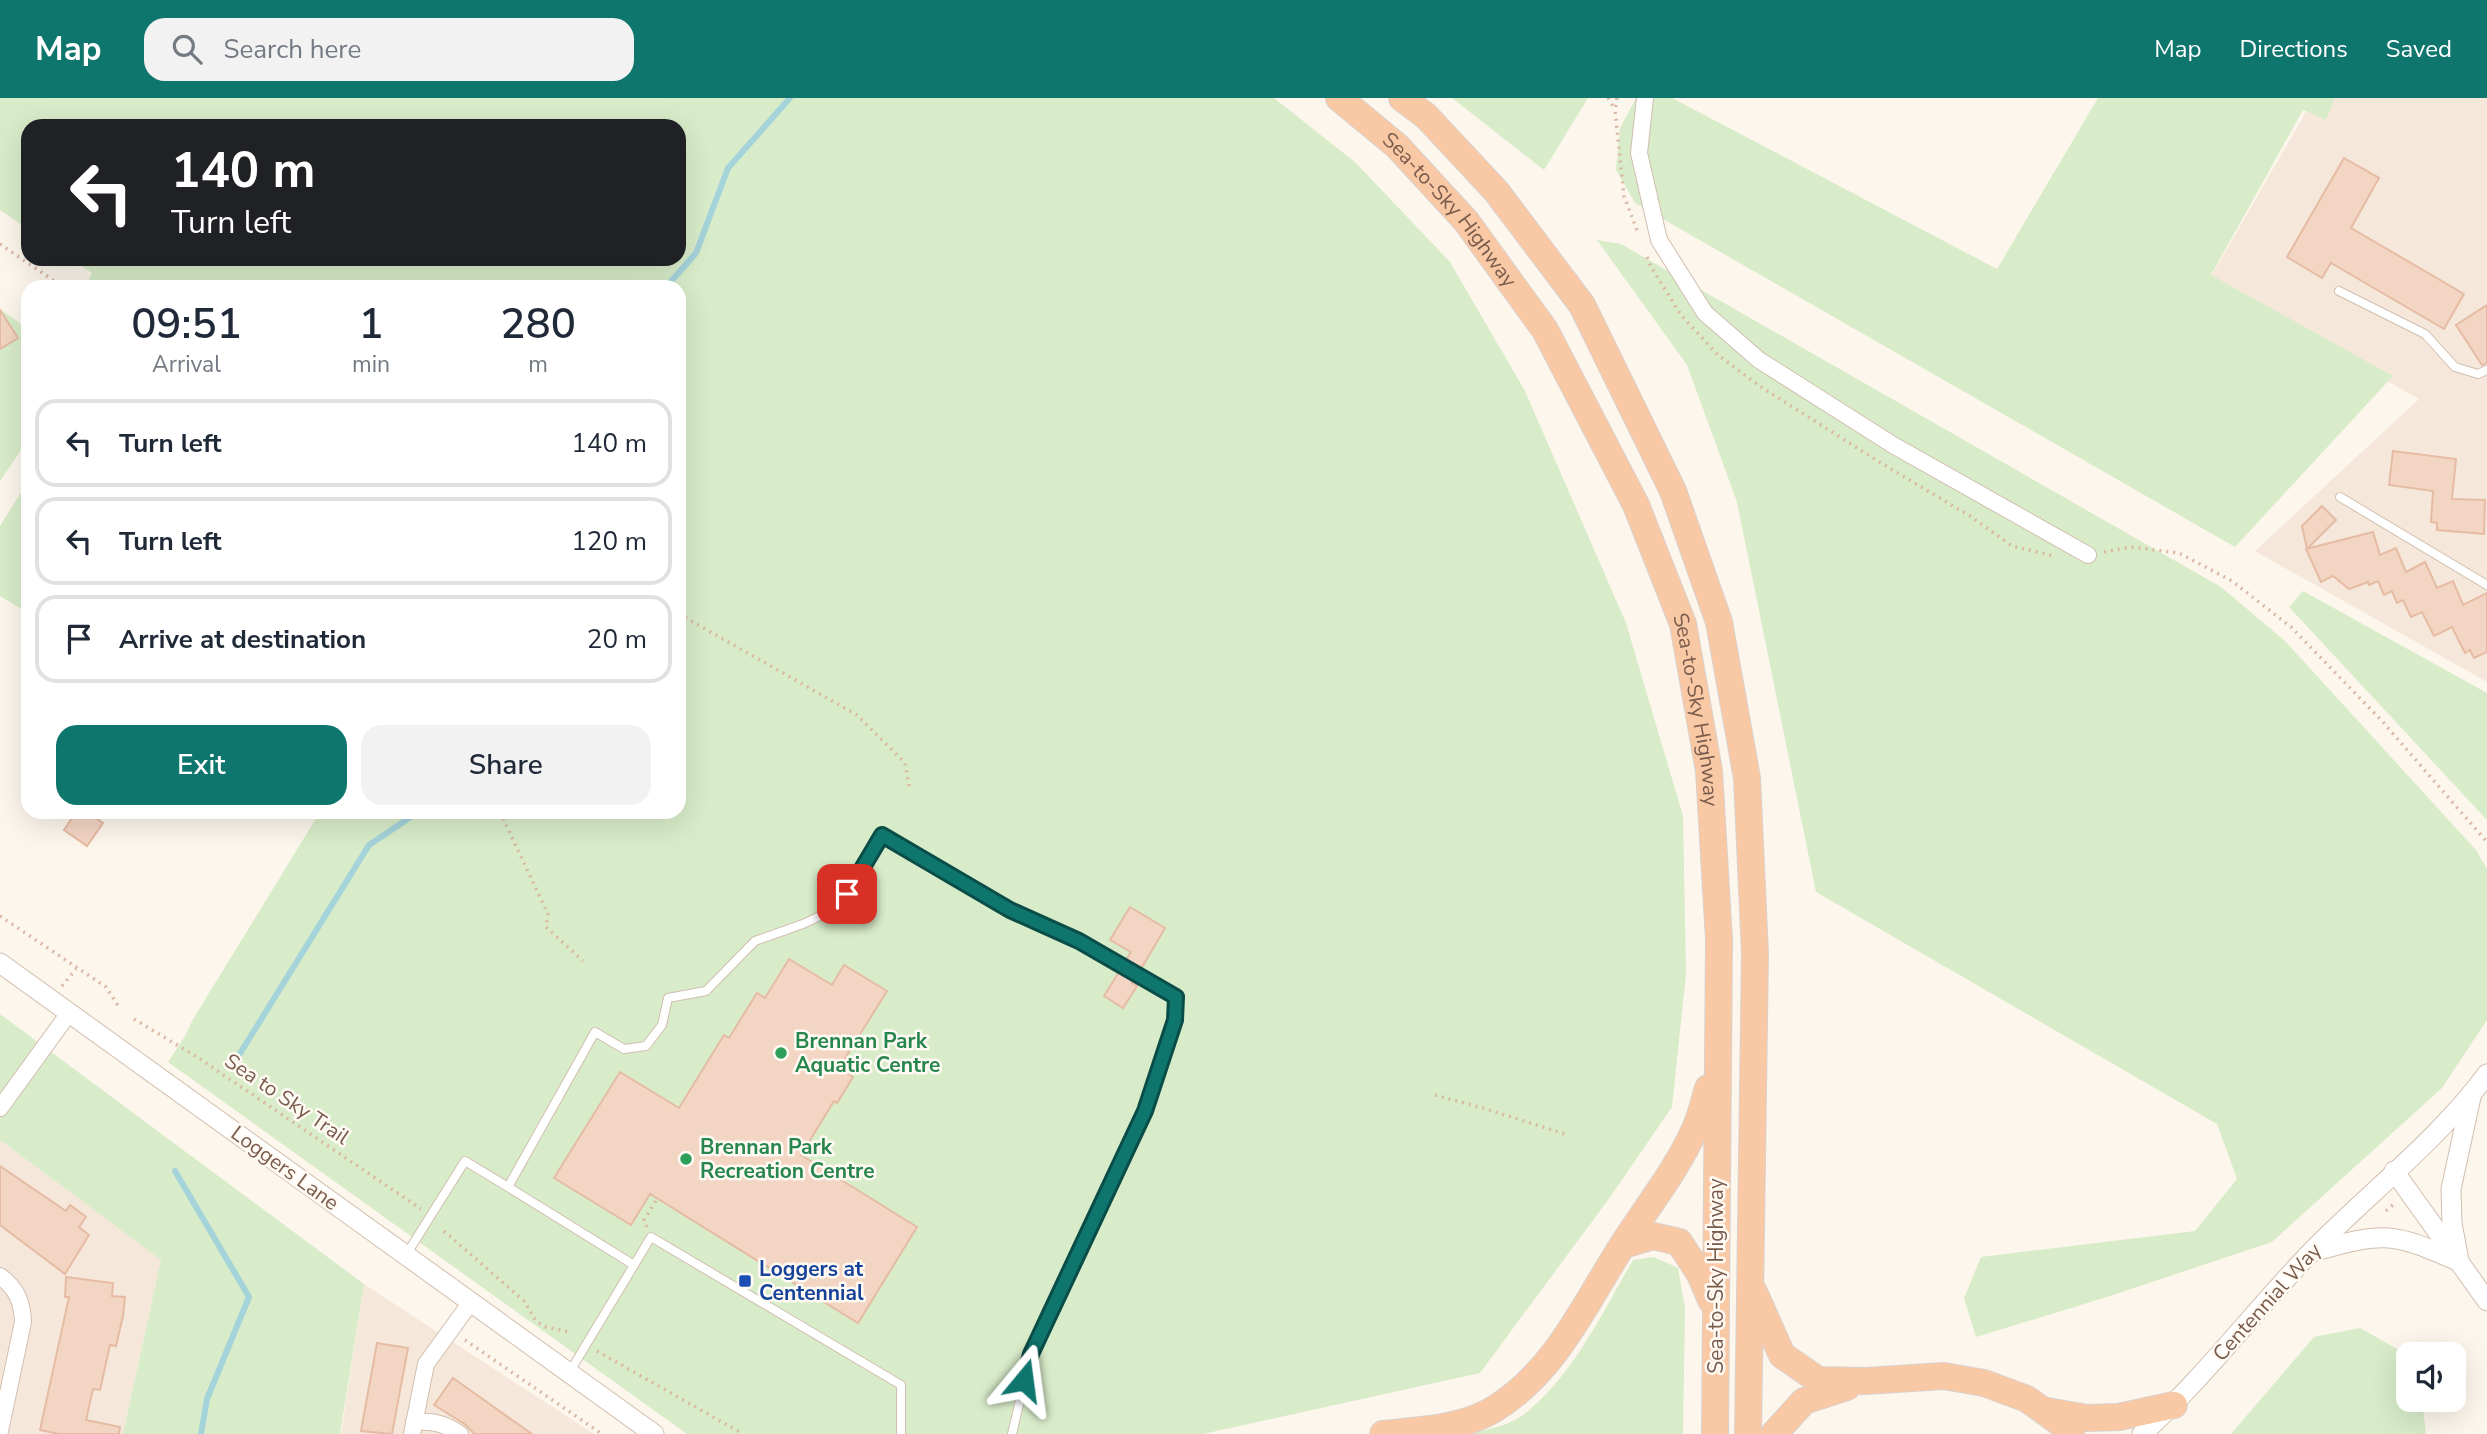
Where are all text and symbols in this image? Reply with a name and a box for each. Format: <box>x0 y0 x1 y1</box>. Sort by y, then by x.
search box <box>144 18 634 81</box>
text: Map <box>35 27 102 72</box>
icon: search <box>168 30 206 68</box>
text: Search here <box>224 32 361 67</box>
text: Map <box>2154 33 2201 65</box>
text: Directions <box>2239 33 2348 65</box>
text: Saved <box>2386 33 2452 65</box>
street label: Sea-to-Sky Highway <box>1377 126 1524 293</box>
text: 140 m <box>171 137 315 204</box>
icon: left <box>56 147 147 238</box>
text: Turn left <box>171 201 291 244</box>
text: 09:51 <box>131 296 242 353</box>
text: 1 <box>358 296 384 353</box>
text: 280 <box>500 296 576 353</box>
text: Arrival <box>152 349 221 380</box>
text: min <box>352 349 390 380</box>
text: m <box>528 349 548 380</box>
icon: left <box>60 424 98 462</box>
text: Turn left <box>119 426 222 461</box>
text: 140 m <box>571 426 647 461</box>
icon: left <box>60 522 98 560</box>
text: Turn left <box>119 524 222 559</box>
text: 120 m <box>571 524 647 559</box>
street label: Sea-to-Sky Highway <box>1666 609 1725 807</box>
icon: arrive <box>60 620 98 658</box>
text: Arrive at destination <box>119 622 366 657</box>
text: 20 m <box>587 622 647 657</box>
button: Exit <box>56 725 347 805</box>
button: Share <box>361 725 651 805</box>
pin <box>817 864 877 924</box>
icon: arrive <box>828 875 866 913</box>
place label: Brennan Park Aquatic Centre <box>795 1027 940 1079</box>
marker: Brennan Park Aquatic Centre <box>773 1045 789 1061</box>
street label: Sea to Sky Trail <box>219 1047 356 1152</box>
street label: Loggers Lane <box>225 1119 345 1217</box>
place label: Brennan Park Recreation Centre <box>700 1133 875 1185</box>
marker: Brennan Park Recreation Centre <box>678 1151 694 1167</box>
street label: Sea-to-Sky Highway <box>1702 1178 1730 1374</box>
street label: Centennial Way <box>2206 1237 2328 1367</box>
place label: Loggers at Centennial <box>759 1255 864 1307</box>
marker: Loggers at Centennial <box>737 1273 753 1289</box>
map controls <box>2396 1342 2466 1412</box>
button: sound <box>2396 1342 2466 1412</box>
position arrow <box>987 1343 1061 1417</box>

